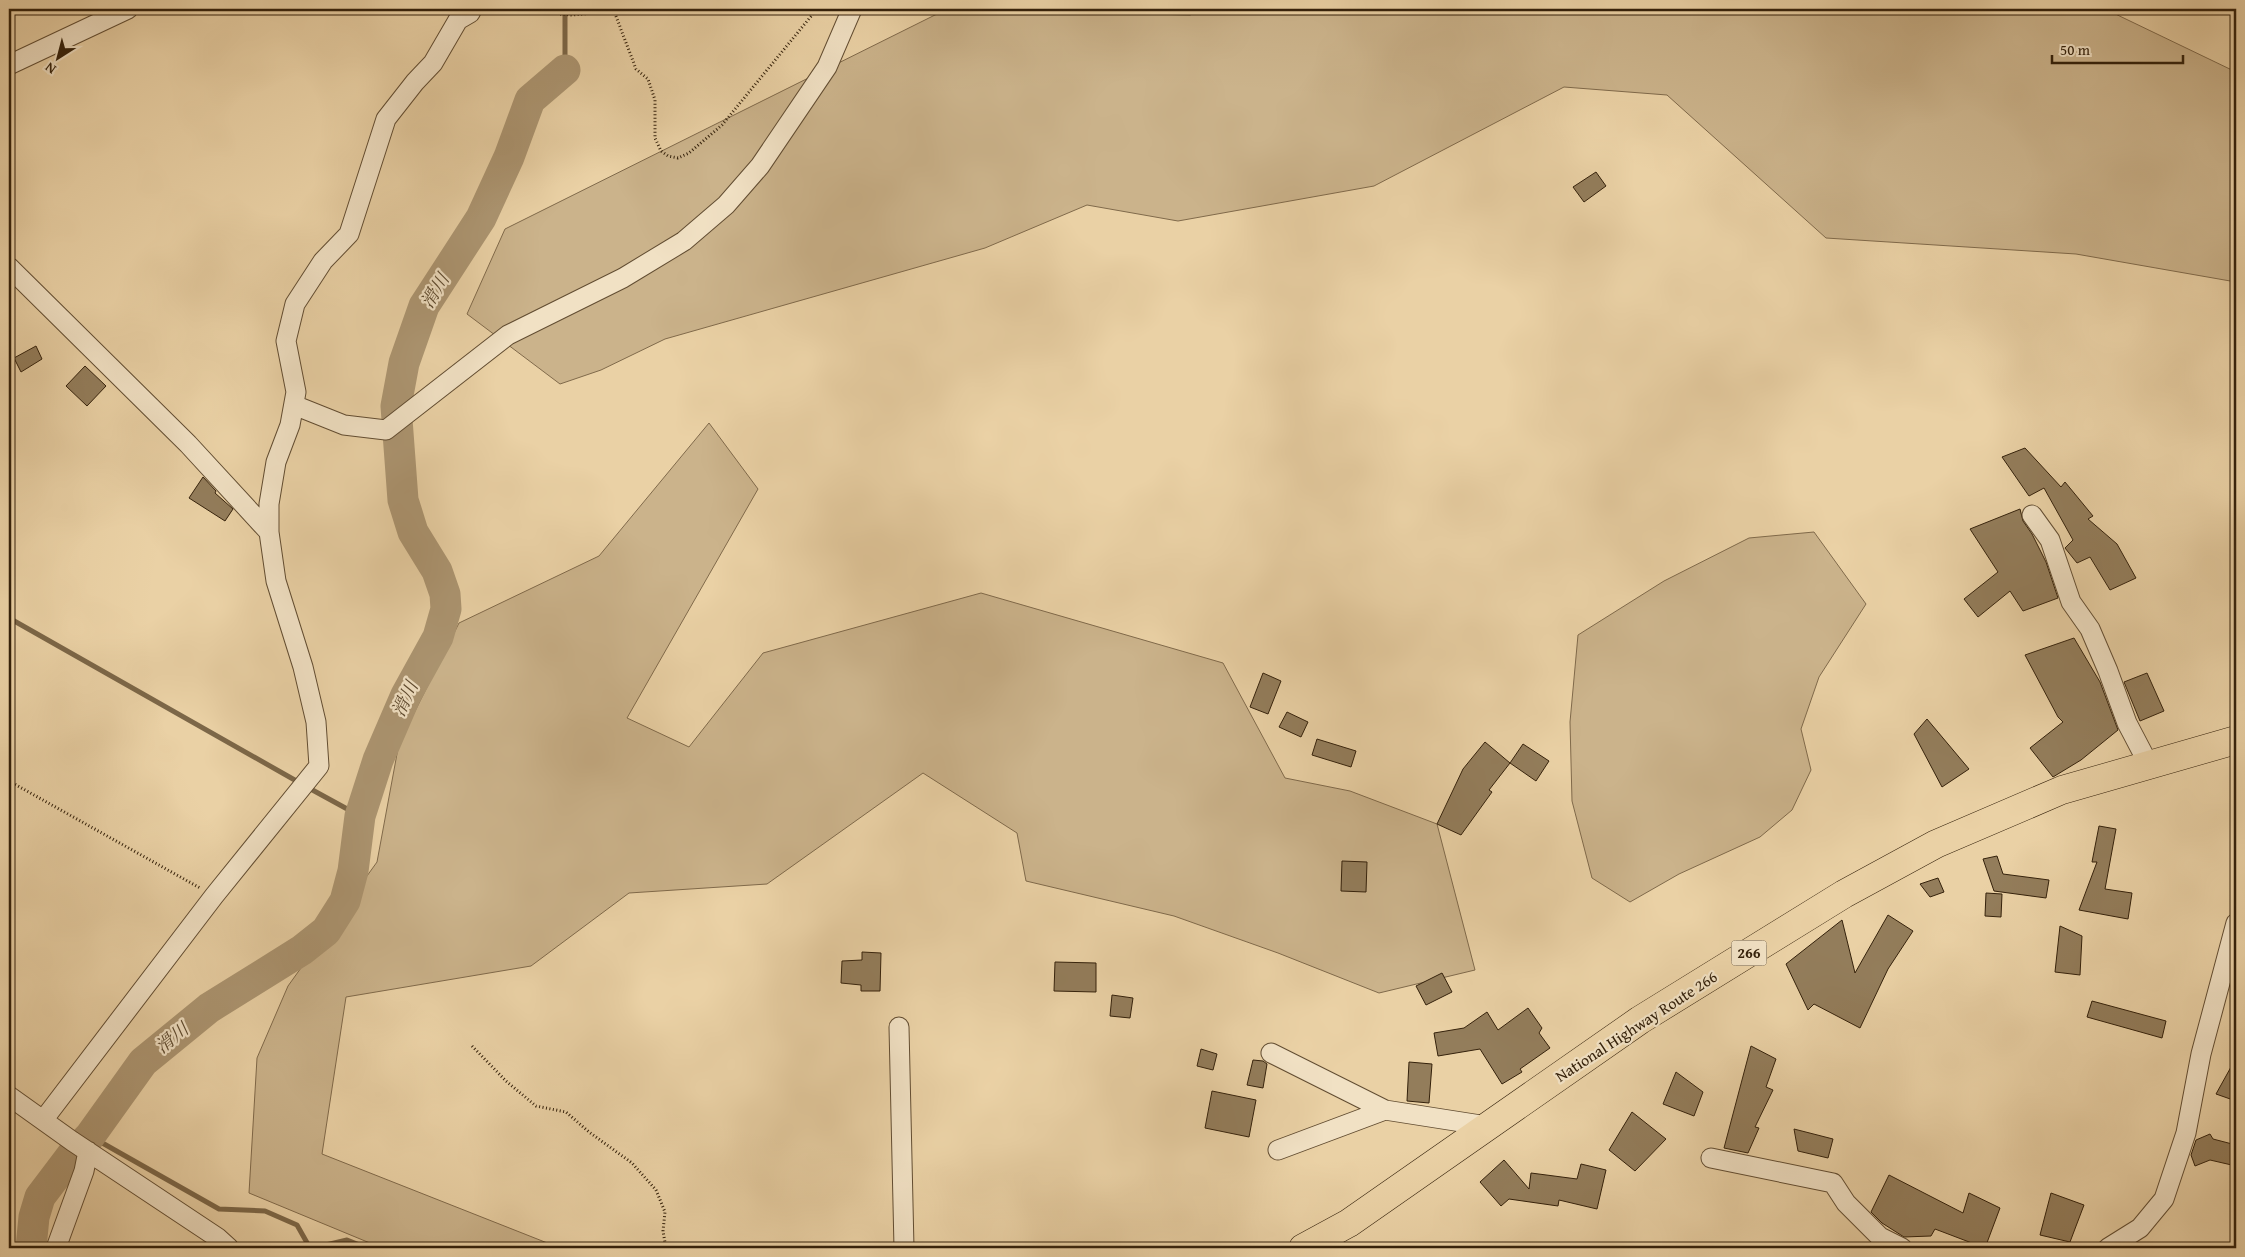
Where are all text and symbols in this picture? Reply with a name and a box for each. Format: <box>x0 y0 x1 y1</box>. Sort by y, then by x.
north arrow <box>32 32 82 82</box>
scale bar <box>2052 32 2184 64</box>
text: 50 m <box>2060 39 2091 60</box>
text: N <box>40 57 60 79</box>
water label: 滑川 <box>414 267 456 313</box>
water label: 滑川 <box>385 675 425 721</box>
road number: 266 <box>1732 940 1766 966</box>
street label: National Highway Route 266 <box>1550 964 1722 1088</box>
water label: 滑川 <box>149 1015 196 1059</box>

